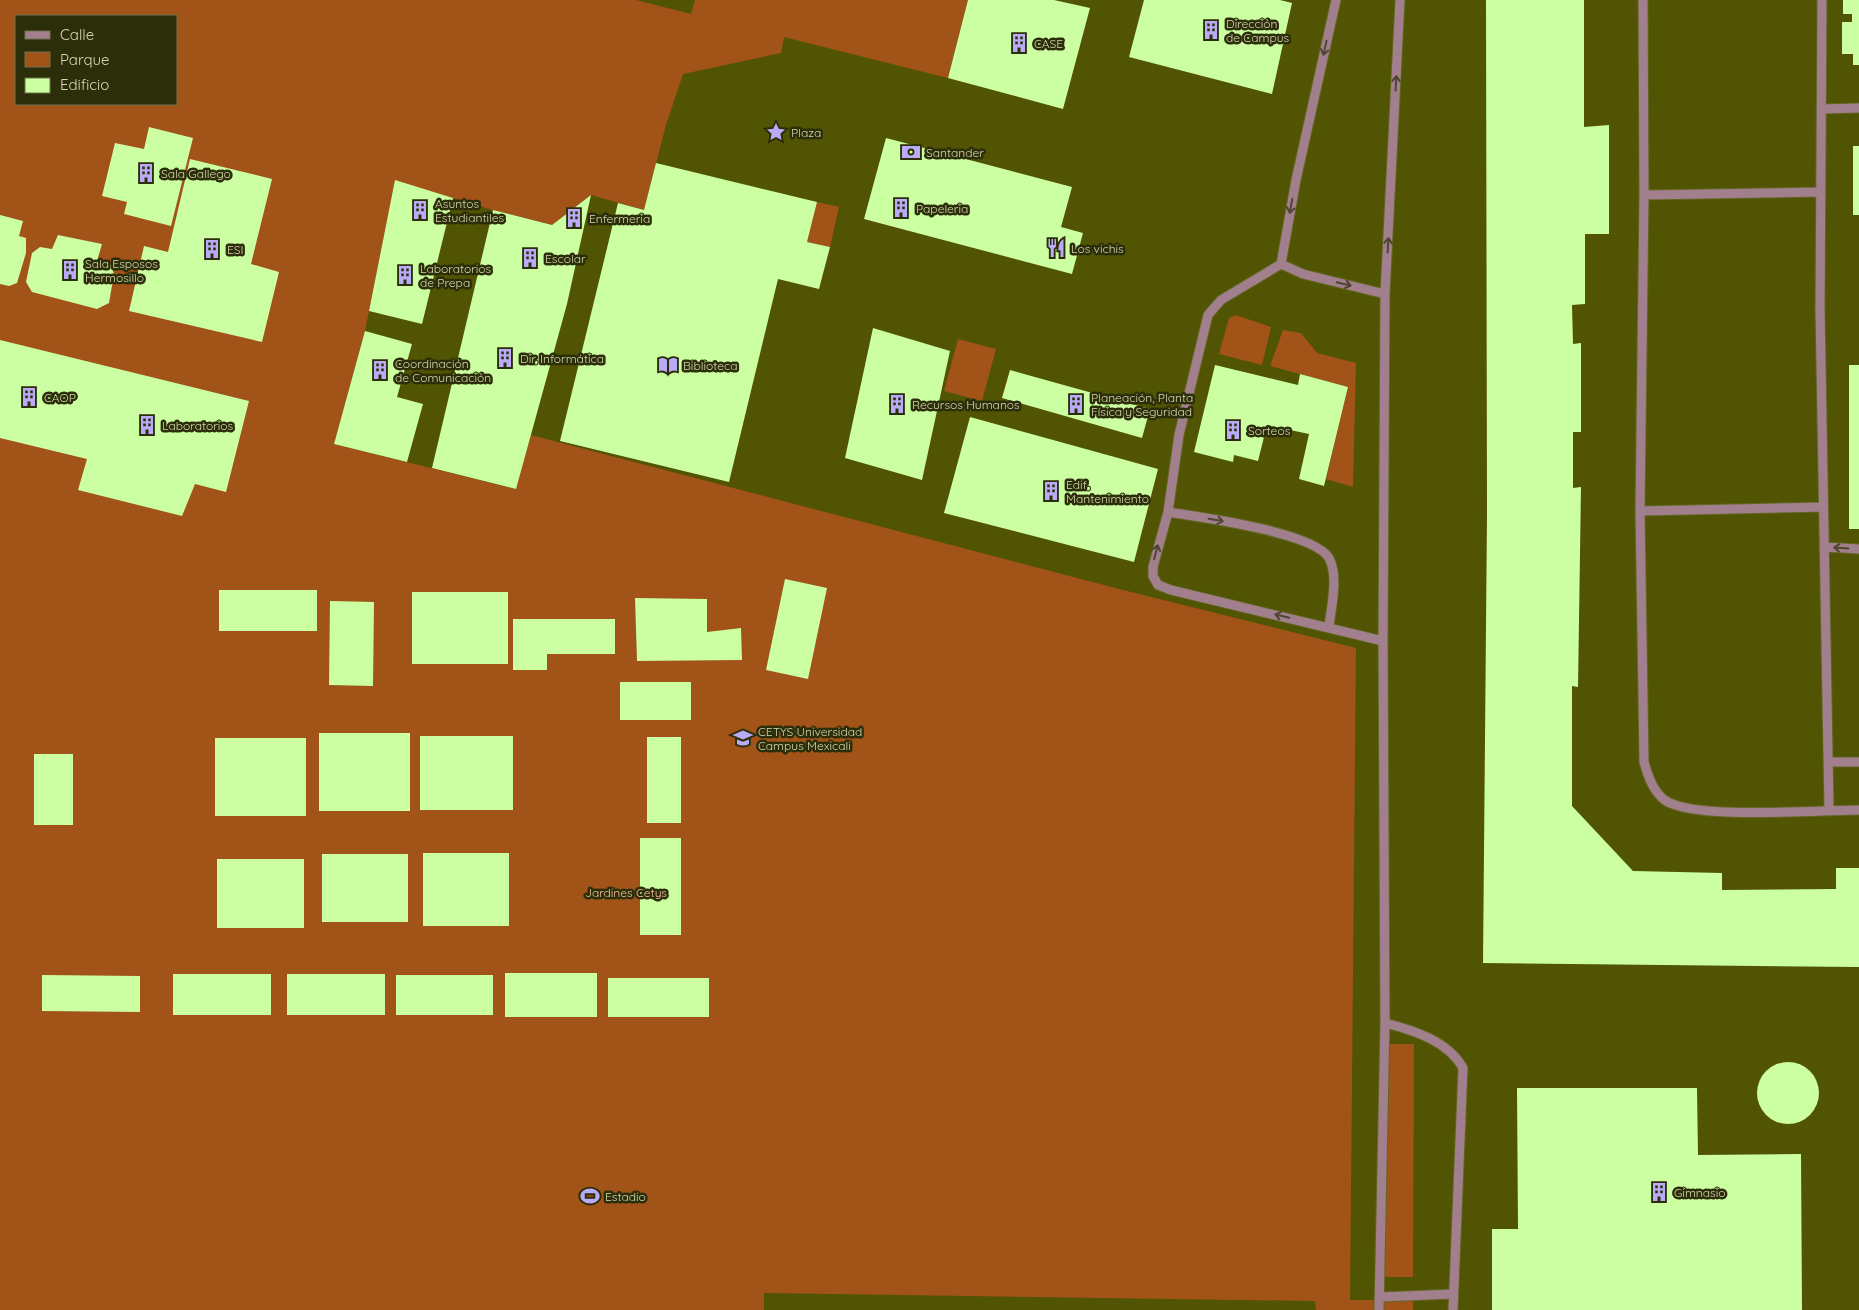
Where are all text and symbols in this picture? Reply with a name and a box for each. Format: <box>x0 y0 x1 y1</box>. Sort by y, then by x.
legend <box>15 15 178 105</box>
place label: Dirección de Campus <box>1226 16 1289 45</box>
building icon: Dirección de Campus <box>1200 19 1222 41</box>
text: Calle <box>60 25 94 44</box>
building icon: CASE <box>1008 32 1030 54</box>
place label: CASE <box>1034 36 1063 51</box>
one-way arrow <box>1320 39 1330 55</box>
text: Parque <box>60 50 110 69</box>
text: Edificio <box>60 75 109 94</box>
one-way arrow <box>1391 75 1400 91</box>
place icon: Plaza <box>765 121 787 143</box>
place label: Plaza <box>791 125 821 140</box>
bank icon: Santander <box>900 141 922 163</box>
place label: Santander <box>926 145 984 160</box>
building icon: Sala Gallego <box>135 162 157 184</box>
place label: Sala Gallego <box>161 166 231 181</box>
place label: Asuntos Estudiantiles <box>435 196 504 225</box>
building icon: Papeleria <box>890 197 912 219</box>
one-way arrow <box>1286 198 1296 214</box>
building icon: Asuntos Estudiantiles <box>409 199 431 221</box>
place label: Papeleria <box>916 201 968 216</box>
building icon: Enfermeria <box>563 207 585 229</box>
place label: Enfermeria <box>589 211 650 226</box>
restaurant icon: Los vichis <box>1045 237 1067 259</box>
building icon: ESI <box>201 238 223 260</box>
one-way arrow <box>1383 238 1392 254</box>
place label: Los vichis <box>1071 241 1124 256</box>
place label: ESI <box>227 242 244 257</box>
building icon: Escolar <box>519 247 541 269</box>
place label: Escolar <box>545 251 586 266</box>
place label: Sala Esposos Hermosillo <box>85 256 158 285</box>
building icon: Sala Esposos Hermosillo <box>59 259 81 281</box>
place label: Laboratorios de Prepa <box>420 261 492 290</box>
building icon: Laboratorios de Prepa <box>394 264 416 286</box>
one-way arrow <box>1336 280 1352 289</box>
building icon: Dir. Informática <box>494 347 516 369</box>
place label: Dir. Informática <box>520 351 604 366</box>
library icon: Biblioteca <box>657 354 679 376</box>
place label: Coordinación de Comunicación <box>395 356 491 385</box>
place label: Biblioteca <box>683 358 738 373</box>
building icon: Coordinación de Comunicación <box>369 359 391 381</box>
building icon: CAOP <box>18 386 40 408</box>
place label: CAOP <box>44 390 76 405</box>
place label: Planeación, Planta Física y Seguridad <box>1091 390 1193 419</box>
building icon: Recursos Humanos <box>886 393 908 415</box>
building icon: Planeación, Planta Física y Seguridad <box>1065 393 1087 415</box>
place label: Recursos Humanos <box>912 397 1020 412</box>
building icon: Laboratorios <box>136 414 158 436</box>
place label: Laboratorios <box>162 418 234 433</box>
building icon: Sorteos <box>1222 419 1244 441</box>
place label: Sorteos <box>1248 423 1291 438</box>
place label: Edif. Mantenimiento <box>1066 477 1149 506</box>
building icon: Edif. Mantenimiento <box>1040 480 1062 502</box>
one-way arrow <box>1207 515 1223 525</box>
one-way arrow <box>1834 543 1850 553</box>
one-way arrow <box>1152 545 1162 561</box>
one-way arrow <box>1274 611 1290 620</box>
place label: CETYS Universidad Campus Mexicali <box>758 724 862 753</box>
school or university icon: CETYS Universidad Campus Mexicali <box>732 727 754 749</box>
park label: Jardines Cetys <box>585 885 667 900</box>
building icon: Gimnasio <box>1648 1181 1670 1203</box>
sports icon: Estadio <box>579 1185 601 1207</box>
place label: Gimnasio <box>1674 1185 1726 1200</box>
place label: Estadio <box>605 1189 646 1204</box>

